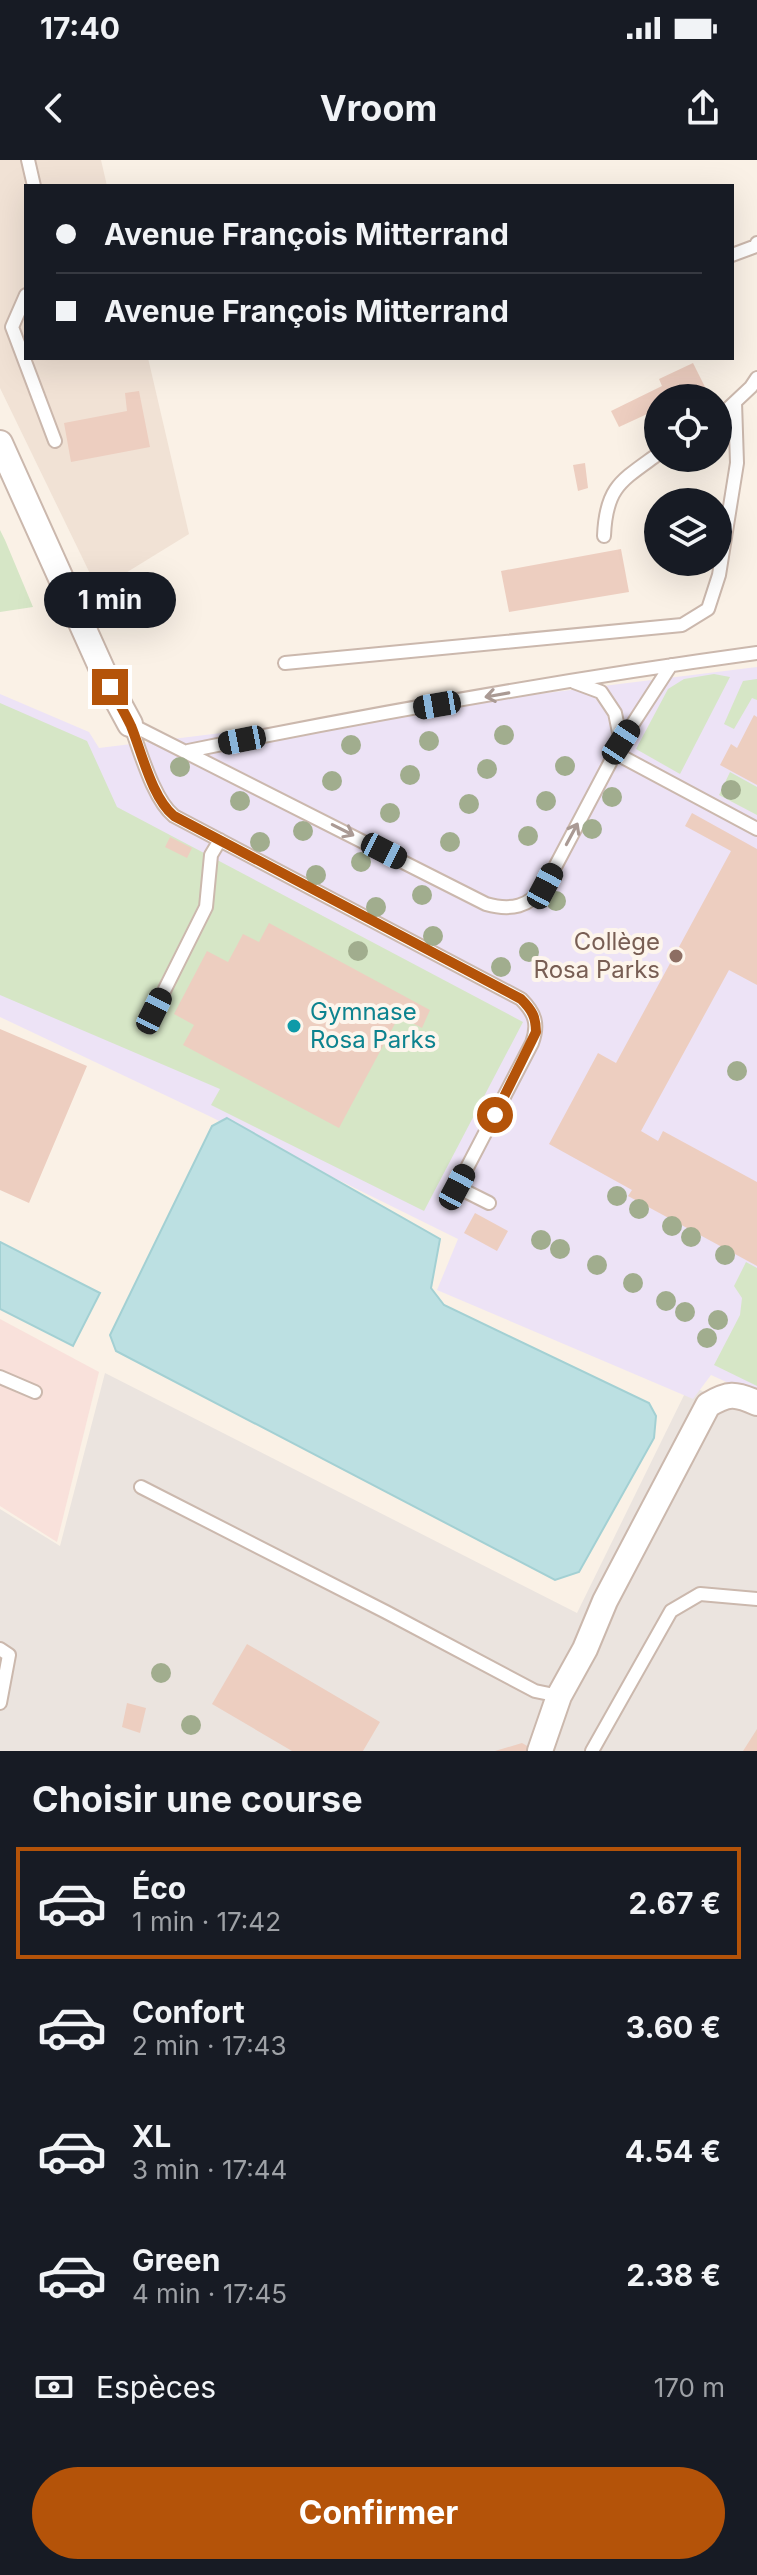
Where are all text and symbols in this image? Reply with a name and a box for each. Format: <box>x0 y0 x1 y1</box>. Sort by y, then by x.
text: 17:40 <box>40 10 120 46</box>
icon: back <box>32 86 76 130</box>
text: Vroom <box>320 86 437 130</box>
icon: share <box>681 86 725 130</box>
text: Avenue François Mitterrand <box>104 216 509 252</box>
text: Avenue François Mitterrand <box>104 293 509 329</box>
map controls <box>644 384 732 576</box>
button: locate <box>644 384 732 472</box>
button: layers <box>644 488 732 576</box>
callout: 1 min <box>44 571 176 627</box>
text: 1 min <box>78 584 142 615</box>
route end <box>92 669 128 705</box>
one-way arrow <box>485 688 510 703</box>
car <box>411 689 463 721</box>
car <box>598 715 644 769</box>
car <box>216 724 268 756</box>
one-way arrow <box>330 822 354 838</box>
one-way arrow <box>565 822 581 846</box>
car <box>357 829 411 873</box>
car <box>523 859 567 913</box>
place label: Collège Rosa Parks <box>534 927 660 984</box>
marker: Collège Rosa Parks <box>667 947 685 965</box>
car <box>133 984 175 1038</box>
place label: Gymnase Rosa Parks <box>310 997 436 1054</box>
marker: Gymnase Rosa Parks <box>285 1017 303 1035</box>
route start <box>477 1097 513 1133</box>
car <box>435 1160 479 1214</box>
text: Choisir une course <box>32 1777 363 1821</box>
icon: car <box>36 1867 108 1939</box>
text: Éco <box>132 1870 186 1906</box>
text: 2.67 € <box>628 1885 721 1921</box>
text: 1 min · 17:42 <box>132 1906 281 1937</box>
icon: car <box>36 1991 108 2063</box>
text: Confort <box>132 1994 245 2030</box>
text: 3.60 € <box>626 2009 721 2045</box>
text: 2 min · 17:43 <box>132 2030 286 2061</box>
icon: car <box>36 2115 108 2187</box>
text: XL <box>132 2118 171 2154</box>
text: 4.54 € <box>625 2133 721 2169</box>
text: 3 min · 17:44 <box>132 2154 287 2185</box>
icon: car <box>36 2239 108 2311</box>
text: Green <box>132 2242 220 2278</box>
text: 2.38 € <box>626 2257 721 2293</box>
text: 4 min · 17:45 <box>132 2278 287 2309</box>
icon: cash <box>32 2365 76 2409</box>
text: Espèces <box>96 2369 216 2405</box>
text: 170 m <box>654 2372 725 2403</box>
button: Confirmer <box>32 2467 725 2559</box>

